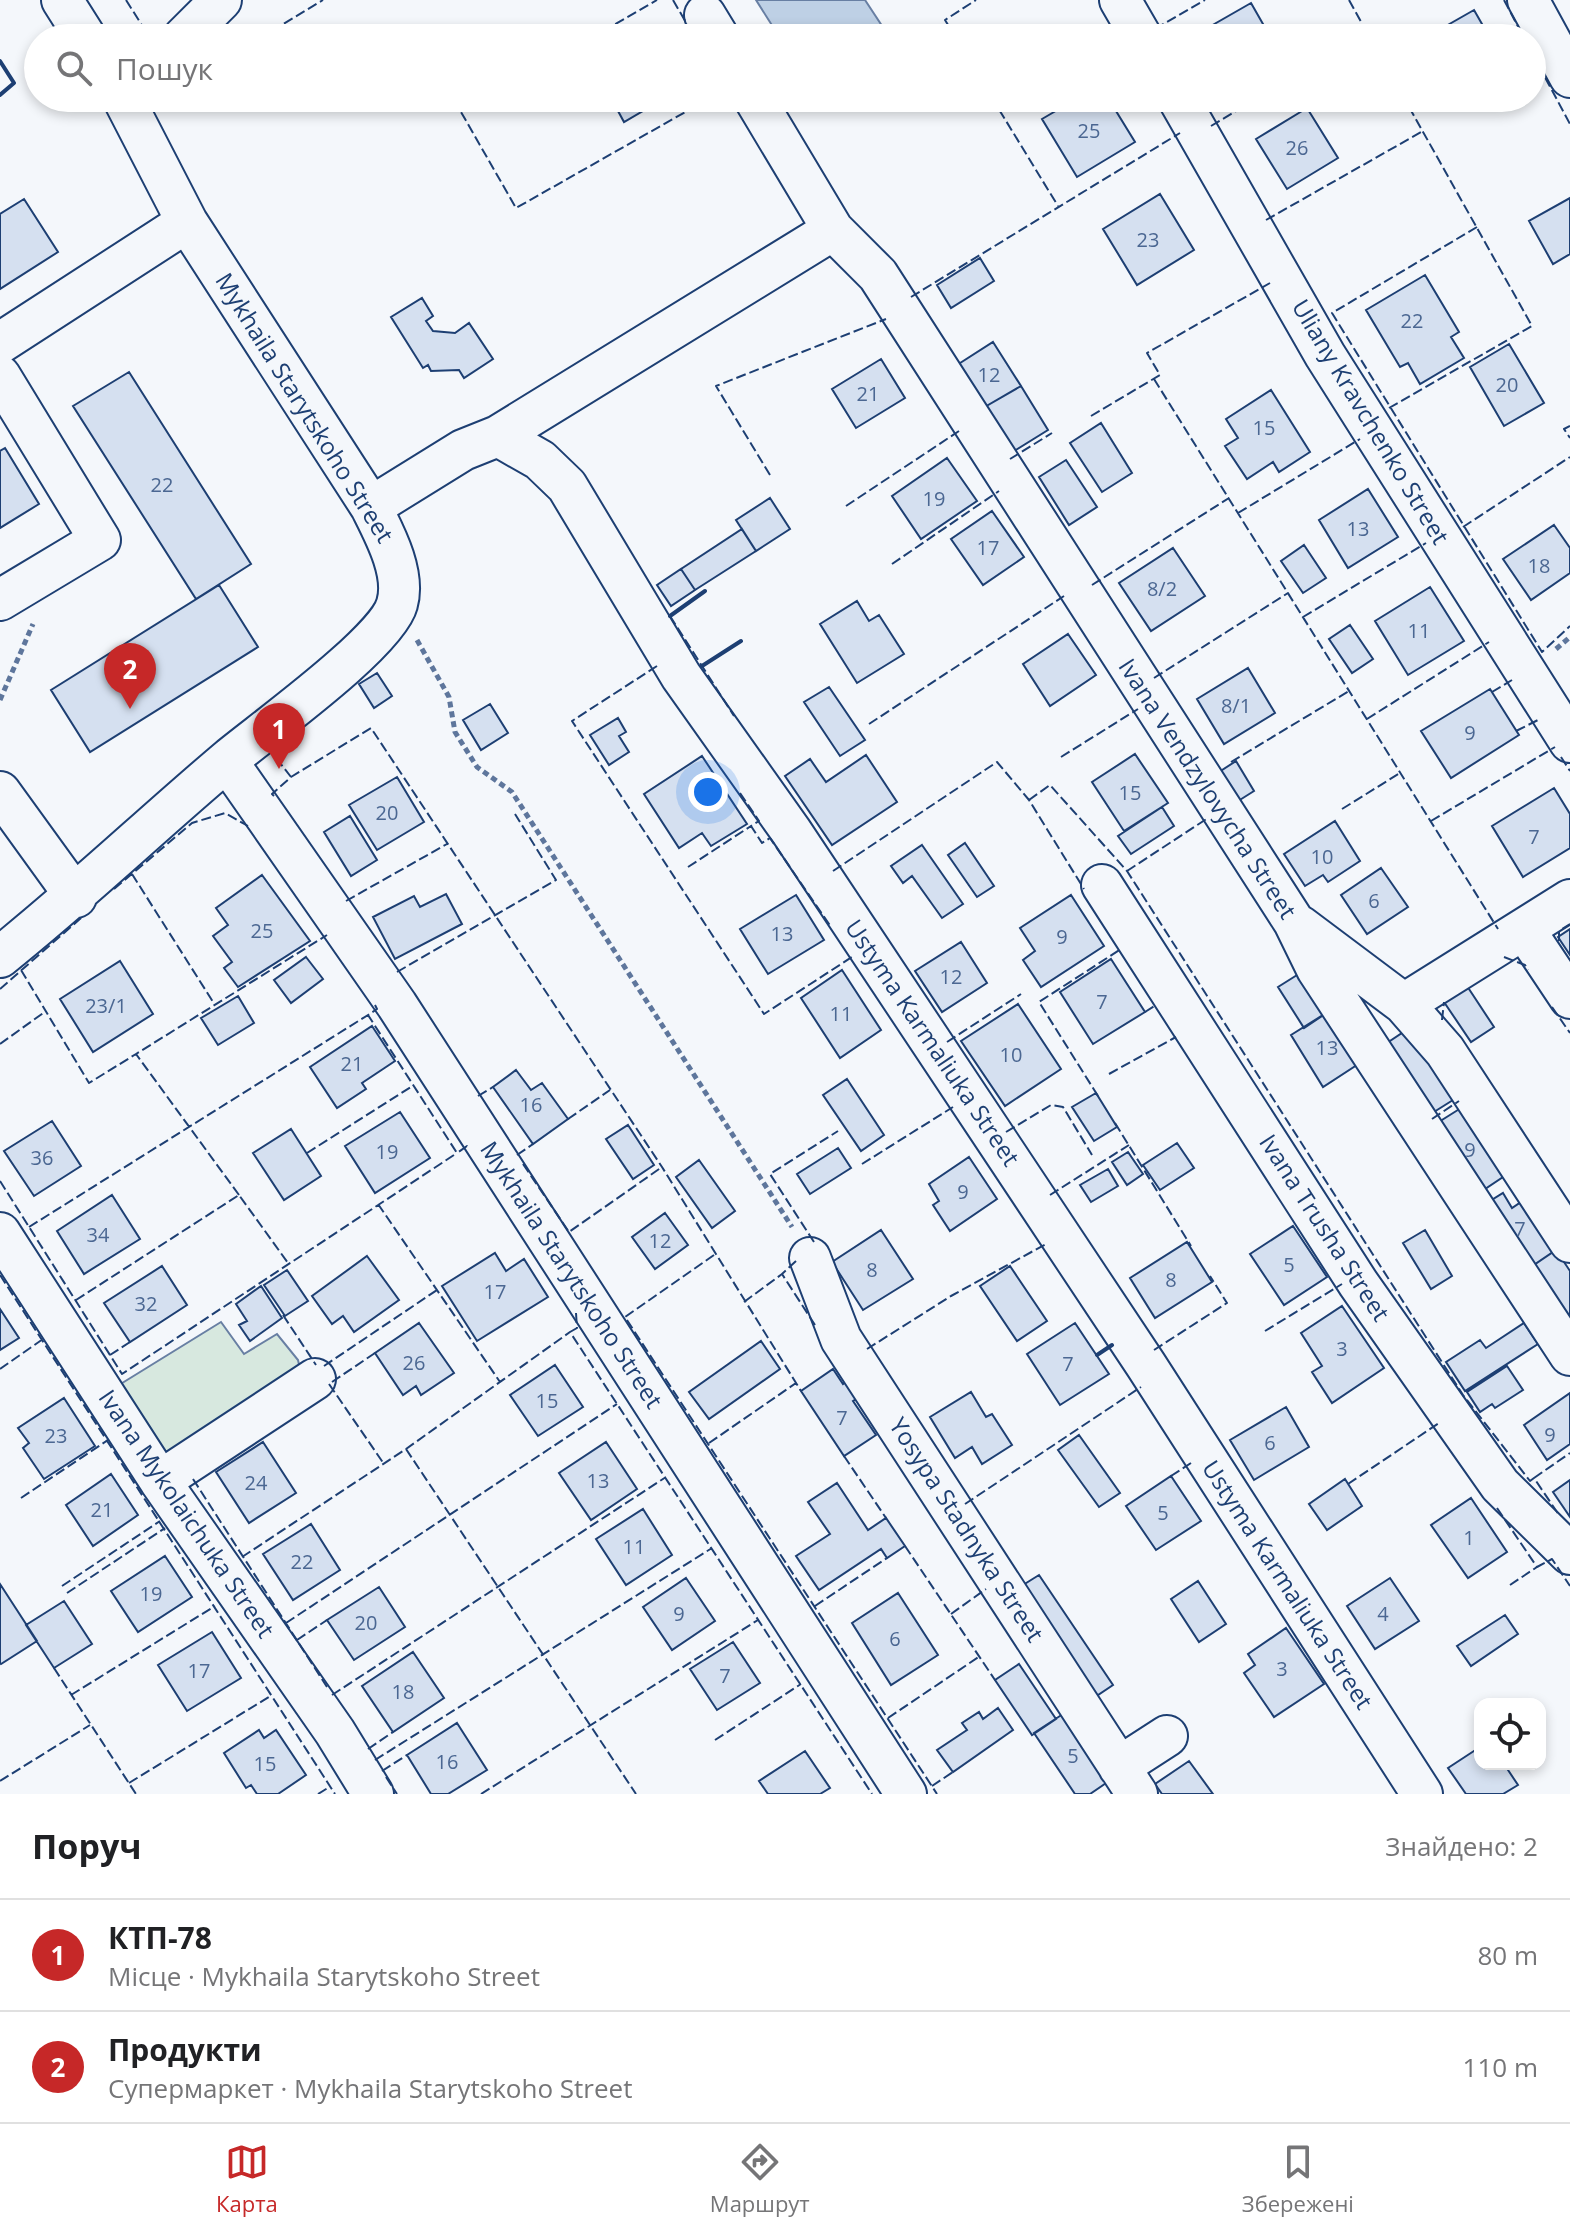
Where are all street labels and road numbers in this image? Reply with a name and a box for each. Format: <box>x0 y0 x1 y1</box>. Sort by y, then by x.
street label: Mykhaila Starytskoho Street <box>209 266 402 548</box>
street label: Uliany Kravchenko Street <box>1285 293 1458 550</box>
street label: Ivana Vendzylovycha Street <box>1112 652 1305 925</box>
street label: Ustyma Karmaliuka Street <box>838 912 1028 1172</box>
street label: Ivana Trusha Street <box>1252 1127 1398 1327</box>
street label: Mykhaila Starytskoho Street <box>473 1134 671 1414</box>
street label: Ivana Mykolaichuka Street <box>92 1383 283 1644</box>
street label: Yosypa Stadnyka Street <box>882 1411 1052 1648</box>
street label: Ustyma Karmaliuka Street <box>1195 1453 1381 1715</box>

